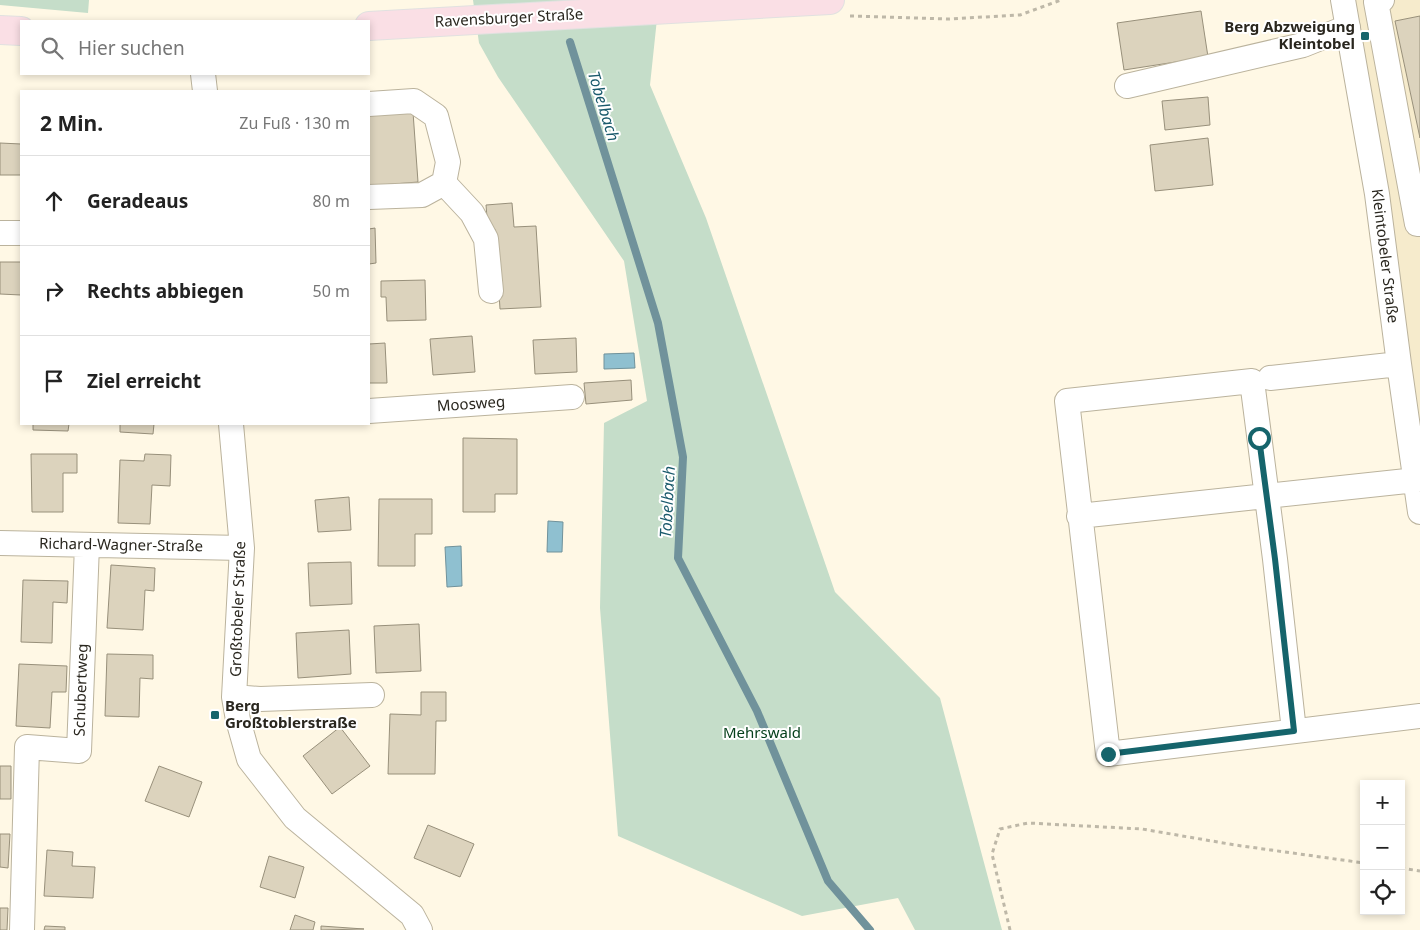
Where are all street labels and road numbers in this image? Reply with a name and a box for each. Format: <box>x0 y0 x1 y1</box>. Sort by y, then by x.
street label: Ravensburger Straße <box>434 3 584 31</box>
street label: Kleintobeler Straße <box>1368 188 1404 324</box>
street label: Moosweg <box>436 391 506 415</box>
street label: Richard-Wagner-Straße <box>39 533 203 555</box>
street label: Großtobeler Straße <box>225 541 249 677</box>
street label: Schubertweg <box>68 643 92 737</box>

